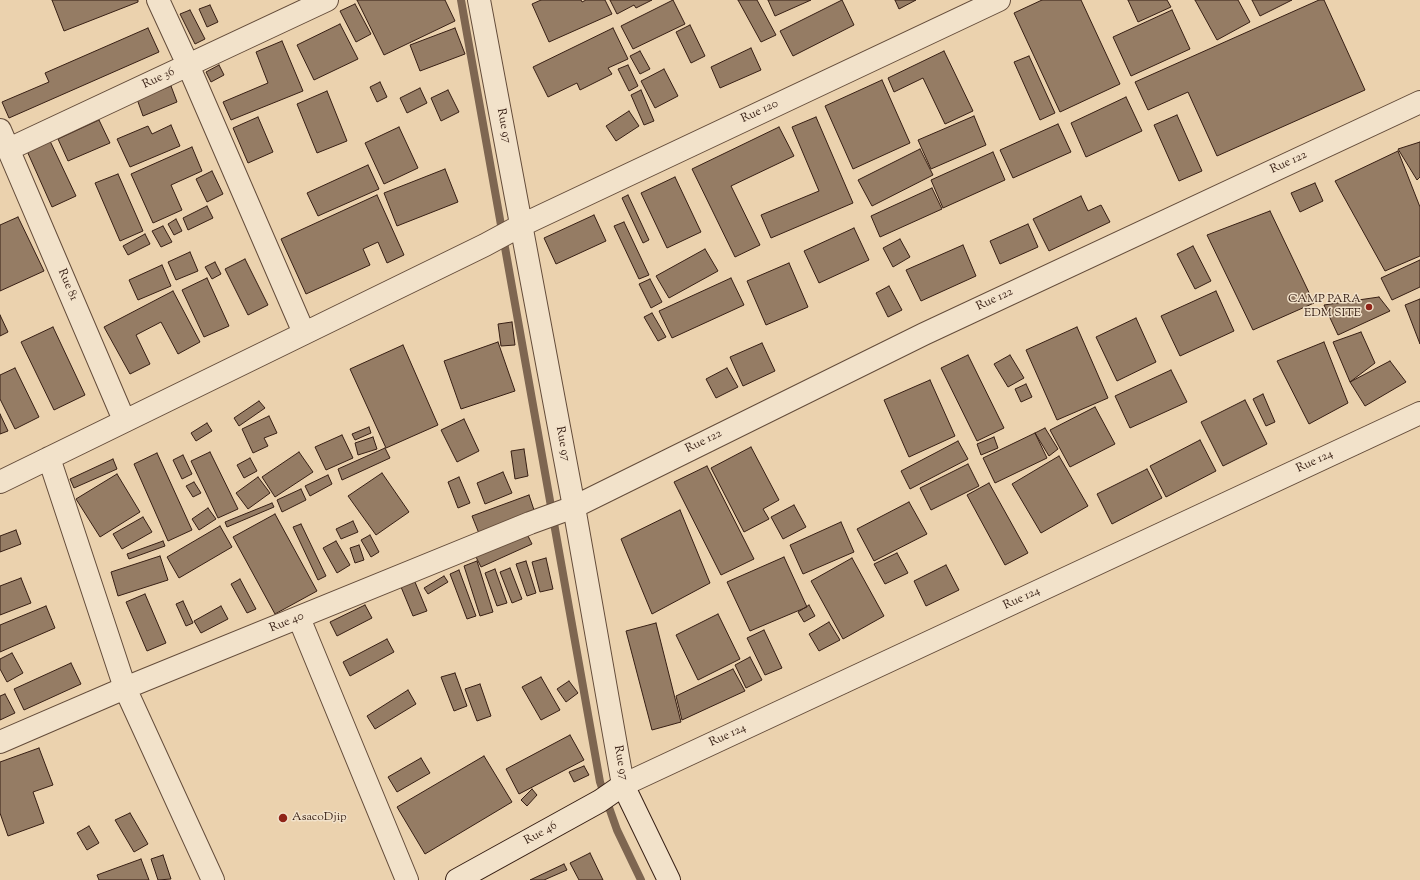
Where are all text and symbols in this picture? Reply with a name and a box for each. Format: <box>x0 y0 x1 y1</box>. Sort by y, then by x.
street label: Rue 36 <box>141 65 177 93</box>
street label: Rue 120 <box>739 97 781 127</box>
street label: Rue 97 <box>493 107 513 145</box>
street label: Rue 122 <box>1268 148 1310 178</box>
street label: Rue 81 <box>54 267 80 303</box>
street label: Rue 122 <box>974 285 1016 315</box>
place label: CAMP PARA EDM SITE <box>1288 293 1361 321</box>
marker: CAMP PARA EDM SITE <box>1364 302 1374 312</box>
street label: Rue 97 <box>552 425 572 463</box>
street label: Rue 122 <box>683 427 725 457</box>
street label: Rue 124 <box>1294 447 1336 477</box>
street label: Rue 124 <box>1001 584 1043 614</box>
street label: Rue 40 <box>268 610 306 636</box>
street label: Rue 124 <box>707 721 749 751</box>
street label: Rue 97 <box>610 744 630 782</box>
place label: AsacoDjip <box>292 811 347 825</box>
marker: AsacoDjip <box>277 812 289 824</box>
street label: Rue 46 <box>522 819 560 849</box>

